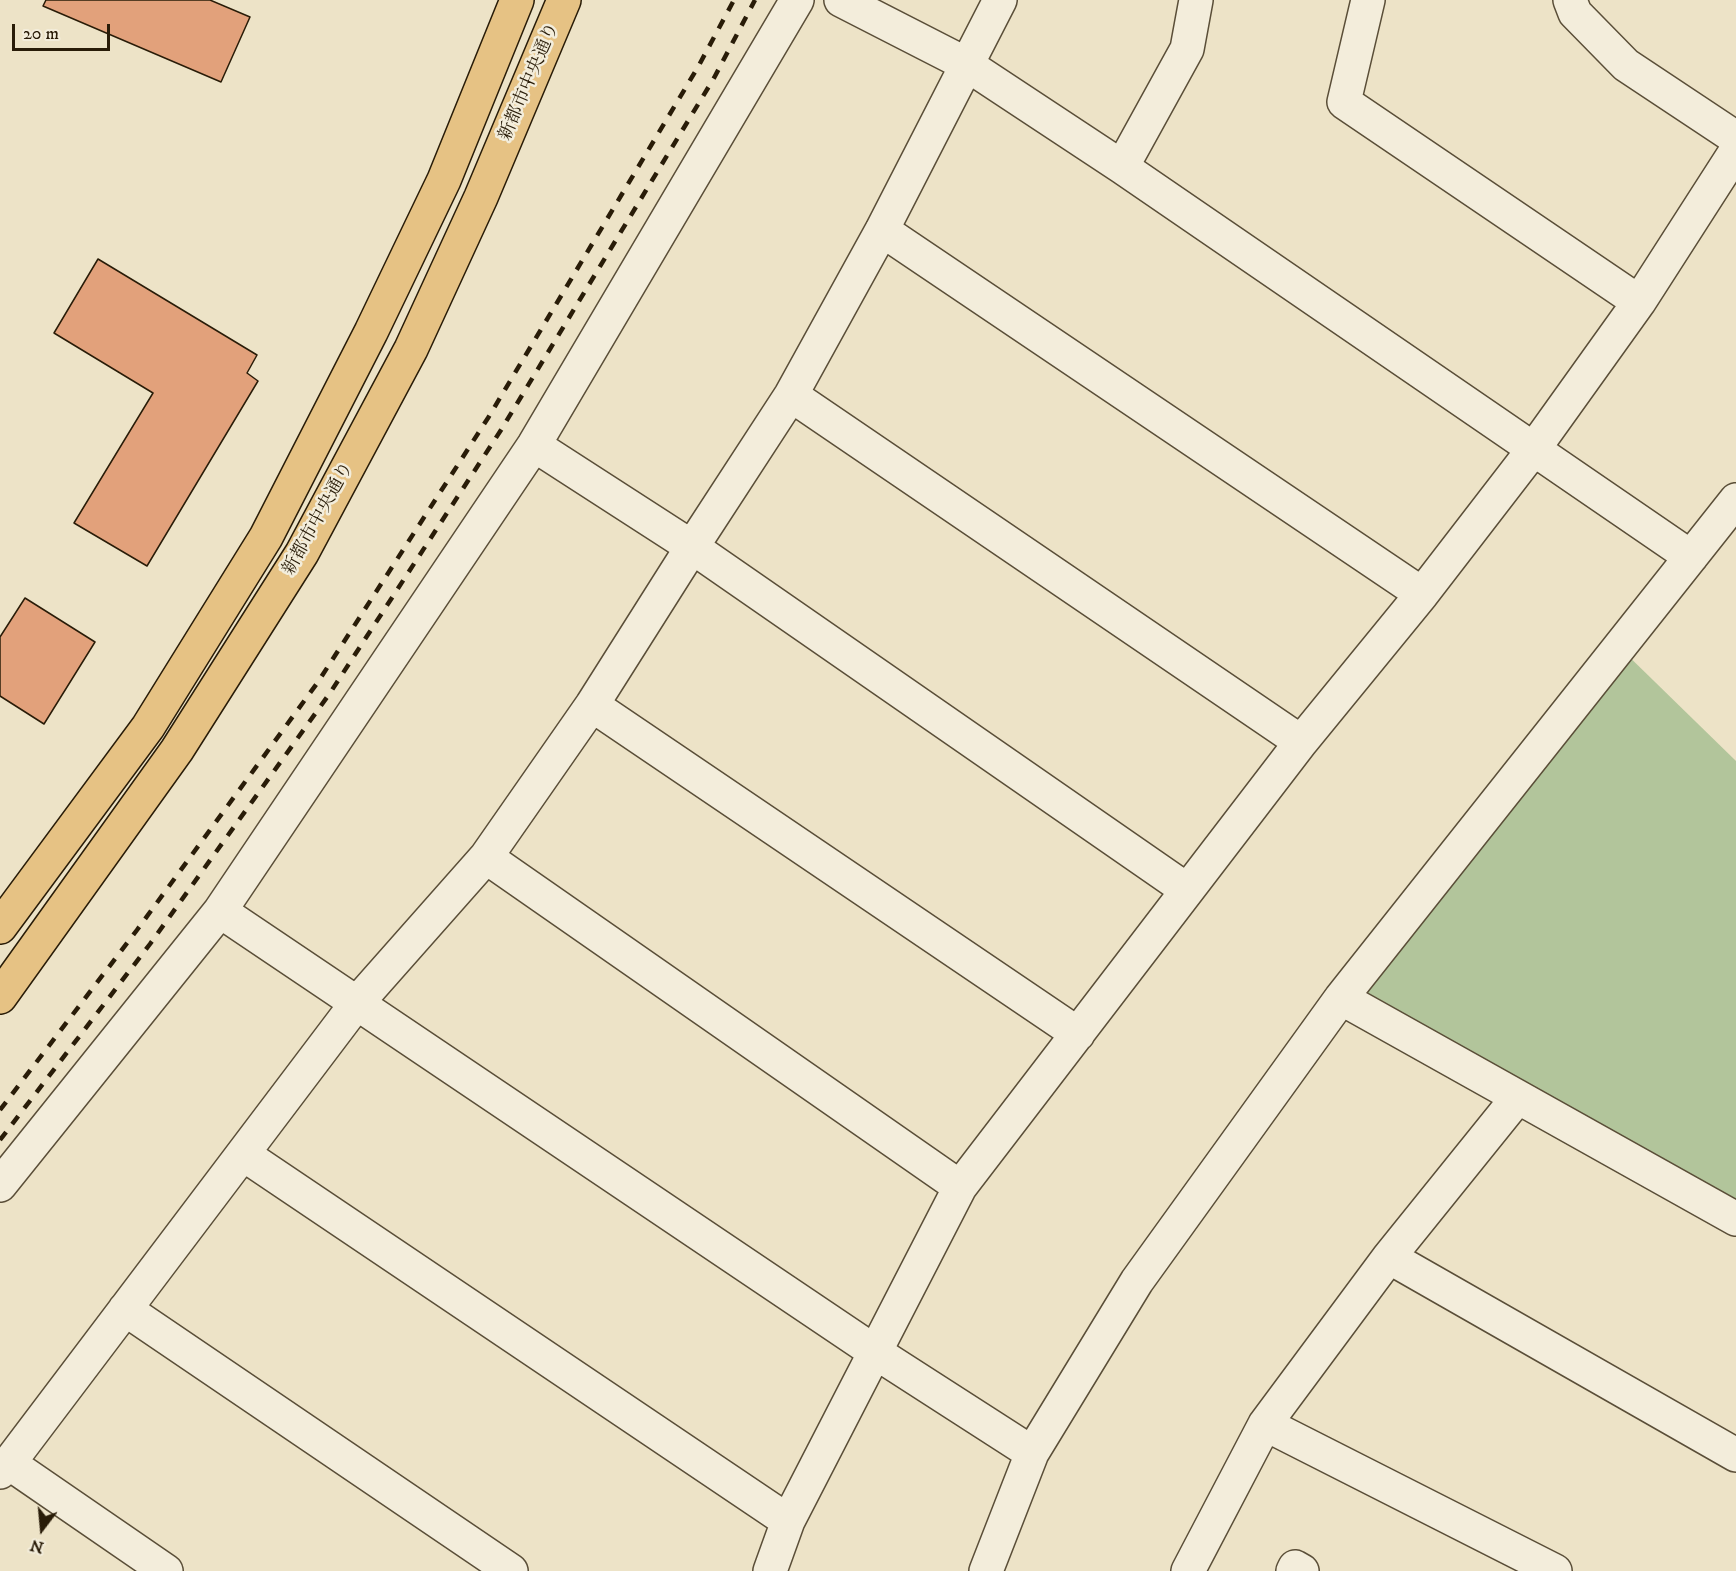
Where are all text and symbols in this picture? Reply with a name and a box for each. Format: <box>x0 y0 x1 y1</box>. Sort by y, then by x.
scale bar <box>15 12 112 50</box>
street label: 新都市中央通り <box>495 20 565 144</box>
text: 20 m <box>23 23 59 45</box>
street label: 新都市中央通り <box>279 459 359 579</box>
north arrow <box>12 1499 72 1559</box>
text: N <box>28 1535 46 1558</box>

